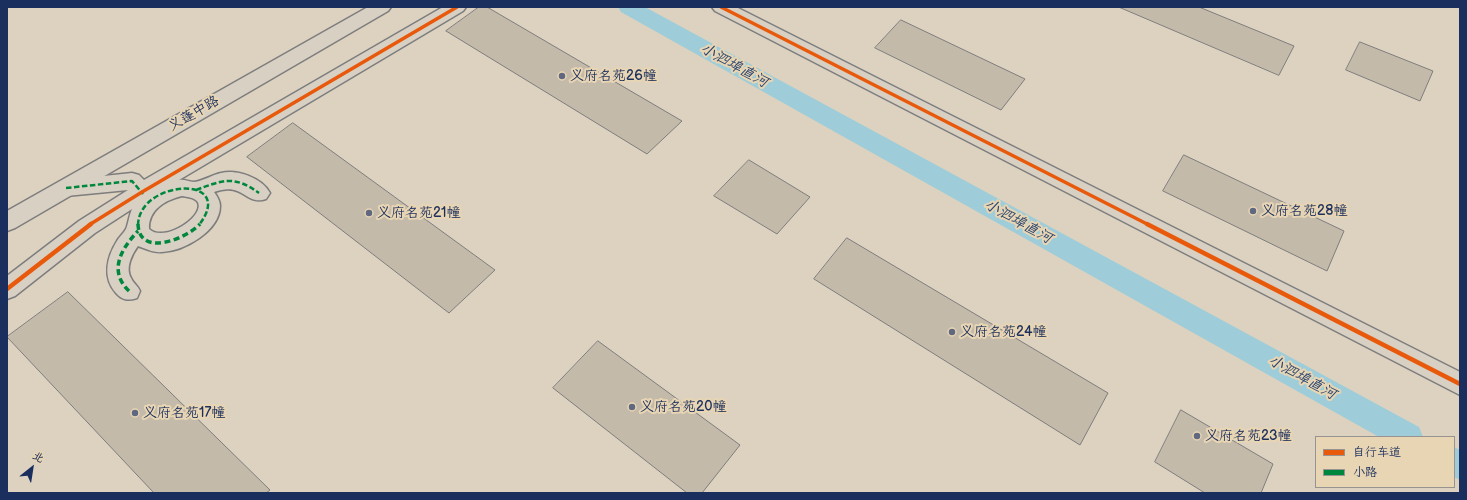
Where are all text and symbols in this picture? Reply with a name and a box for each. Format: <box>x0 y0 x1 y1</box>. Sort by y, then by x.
water label: 小泗埠直河 <box>697 40 771 92</box>
place label: 义府名苑26幢 <box>570 68 657 84</box>
marker: 义府名苑26幢 <box>557 71 567 81</box>
street label: 义蓬中路 <box>166 93 222 135</box>
water label: 小泗埠直河 <box>981 196 1055 248</box>
place label: 义府名苑28幢 <box>1261 203 1347 219</box>
place label: 义府名苑21幢 <box>377 205 460 221</box>
marker: 义府名苑28幢 <box>1248 206 1258 216</box>
marker: 义府名苑21幢 <box>364 208 374 218</box>
place label: 义府名苑24幢 <box>960 324 1047 340</box>
marker: 义府名苑24幢 <box>947 327 957 337</box>
water label: 小泗埠直河 <box>1265 352 1339 404</box>
place label: 义府名苑20幢 <box>640 399 726 415</box>
marker: 义府名苑20幢 <box>627 402 637 412</box>
place label: 义府名苑17幢 <box>143 405 225 421</box>
marker: 义府名苑17幢 <box>130 408 140 418</box>
place label: 义府名苑23幢 <box>1205 428 1292 444</box>
marker: 义府名苑23幢 <box>1192 431 1202 441</box>
legend <box>1315 436 1455 488</box>
text: 自行车道 <box>1353 445 1401 460</box>
north arrow <box>12 448 52 488</box>
text: 北 <box>30 449 46 466</box>
text: 小路 <box>1353 465 1377 480</box>

